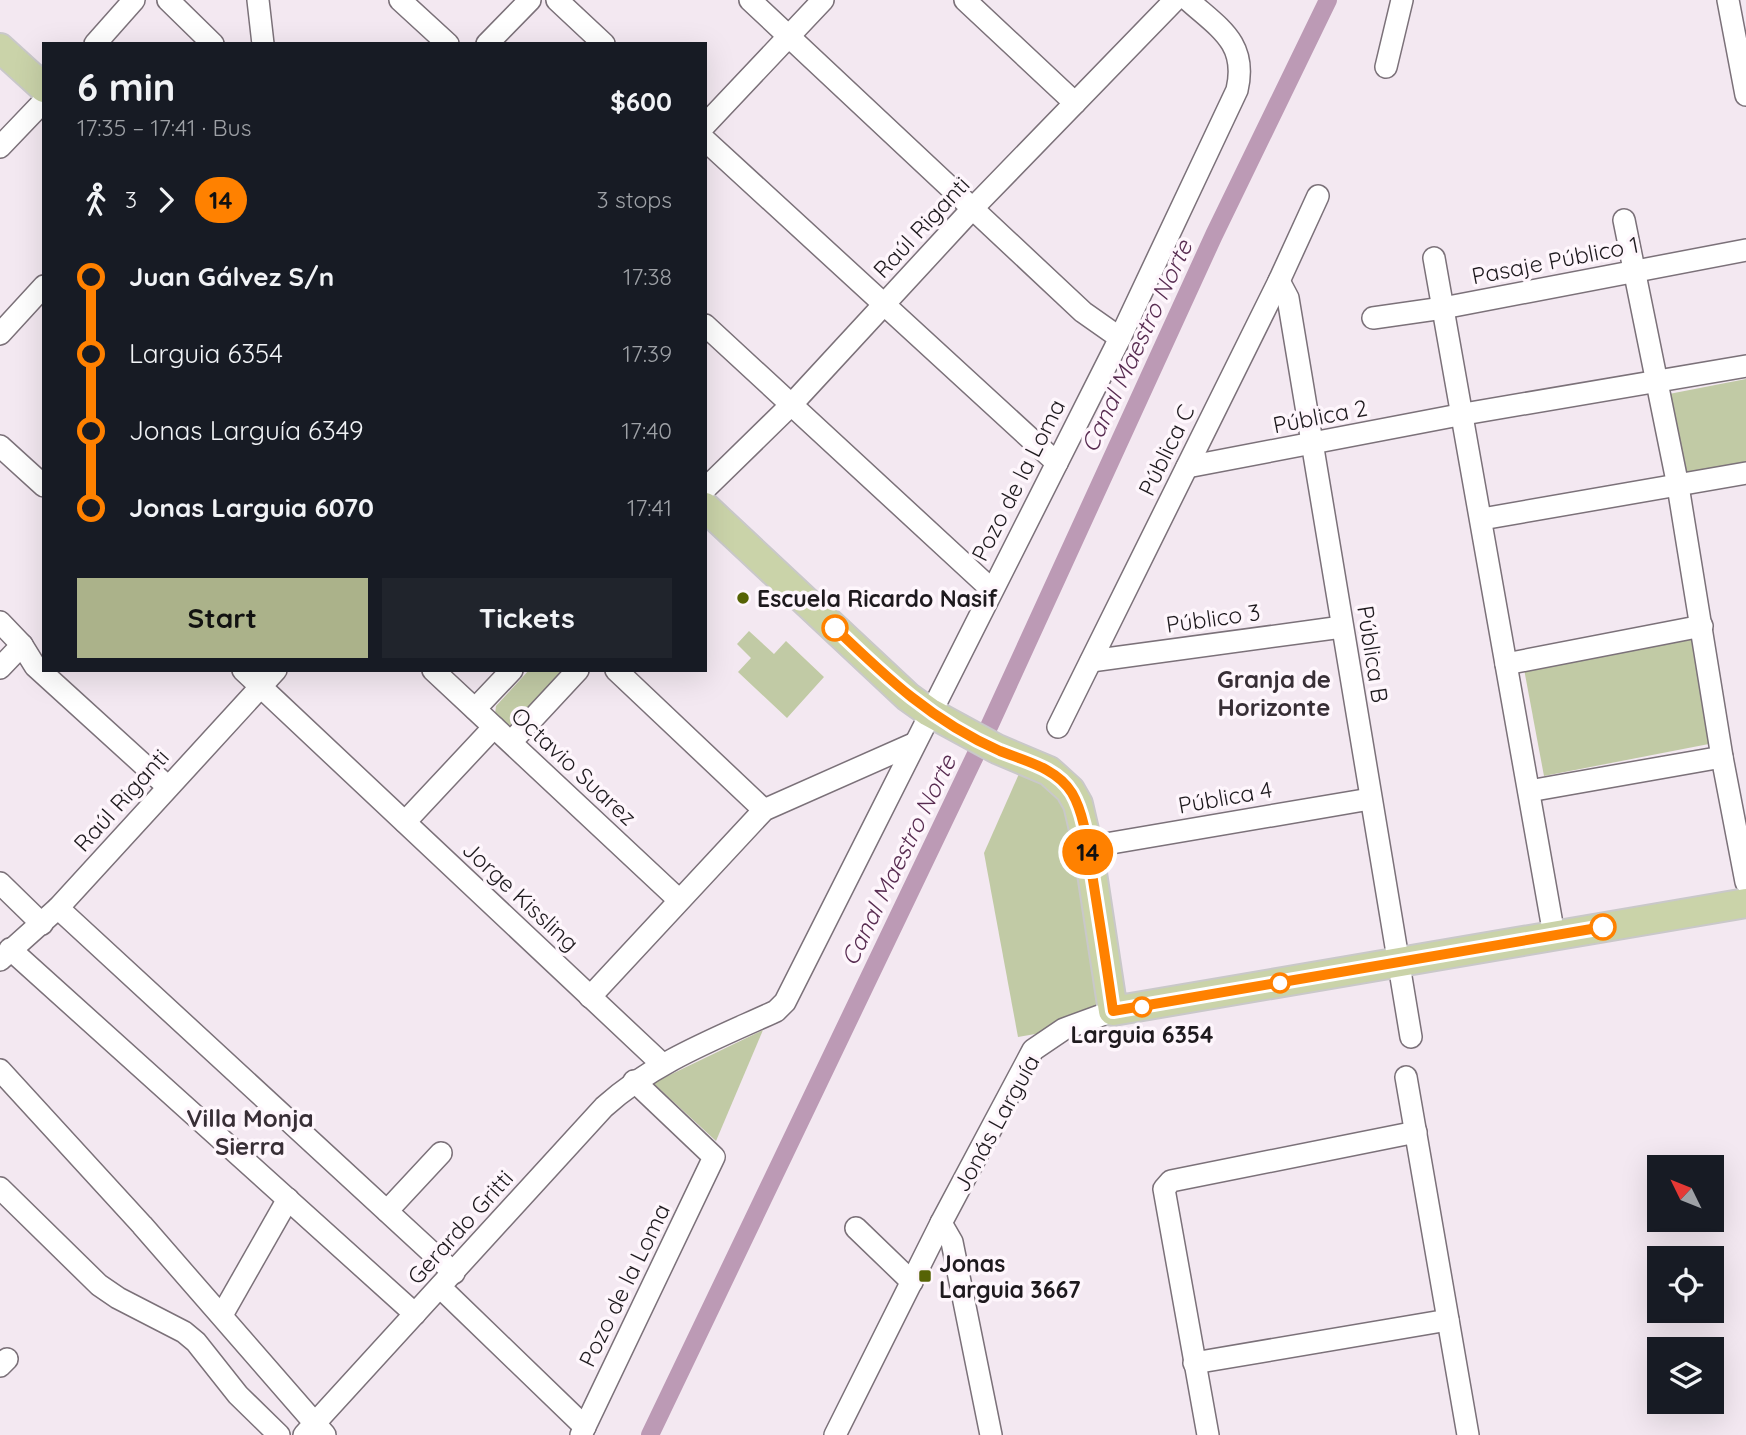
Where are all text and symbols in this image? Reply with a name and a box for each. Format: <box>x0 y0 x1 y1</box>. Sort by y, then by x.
text: 6 min <box>77 63 175 111</box>
text: $600 <box>610 85 672 118</box>
text: 17:35 – 17:41 · Bus <box>77 113 251 142</box>
street label: Raúl Riganti <box>867 170 975 284</box>
icon: walk <box>77 181 115 219</box>
icon: forward <box>147 181 185 219</box>
text: 3 <box>125 185 137 214</box>
text: 14 <box>209 185 233 215</box>
text: 3 stops <box>597 185 672 214</box>
street label: Pasaje Público 1 <box>1469 230 1641 290</box>
water label: Canal Maestro Norte <box>1074 234 1199 457</box>
text: Juan Gálvez S/n <box>129 260 334 293</box>
text: 17:38 <box>623 262 672 291</box>
text: Larguia 6354 <box>129 337 283 370</box>
text: 17:39 <box>623 339 672 368</box>
street label: Pública 2 <box>1270 393 1370 439</box>
street label: Pozo de la Loma <box>965 394 1071 566</box>
street label: Pública C <box>1131 400 1201 500</box>
text: Jonas Larguía 6349 <box>129 414 363 447</box>
text: 17:40 <box>622 416 672 445</box>
text: Jonas Larguia 6070 <box>129 491 374 524</box>
text: 17:41 <box>627 493 672 522</box>
button: Start <box>77 578 368 658</box>
button: Tickets <box>382 578 672 658</box>
place label: Escuela Ricardo Nasif <box>757 584 998 613</box>
marker: Escuela Ricardo Nasif <box>735 590 751 606</box>
street label: Público 3 <box>1164 597 1262 639</box>
street label: Pública B <box>1351 603 1395 705</box>
unlabelled marker <box>822 615 848 641</box>
district label: Granja de Horizonte <box>1217 664 1331 722</box>
street label: Octavio Suarez <box>505 701 643 831</box>
street label: Raúl Riganti <box>67 743 175 857</box>
water label: Canal Maestro Norte <box>834 749 963 970</box>
street label: Pública 4 <box>1176 774 1274 820</box>
line badge: 14 <box>1056 829 1120 875</box>
street label: Jorge Kissling <box>457 835 585 957</box>
text: 14 <box>1076 837 1100 867</box>
unlabelled marker <box>1590 914 1616 940</box>
unlabelled marker <box>1270 973 1290 993</box>
marker: Larguia 6354 <box>1132 997 1152 1017</box>
place label: Larguia 6354 <box>1070 1020 1214 1049</box>
street label: Jonás Larguía <box>946 1049 1046 1197</box>
district label: Villa Monja Sierra <box>186 1103 314 1161</box>
north arrow <box>1647 1155 1724 1232</box>
map controls <box>1647 1155 1724 1414</box>
street label: Gerardo Gritti <box>401 1164 519 1290</box>
street label: Pozo de la Loma <box>572 1199 676 1371</box>
button: locate <box>1647 1246 1724 1323</box>
place label: Jonas Larguia 3667 <box>939 1249 1081 1304</box>
marker: Jonas Larguia 3667 <box>917 1268 933 1284</box>
button: layers <box>1647 1337 1724 1414</box>

